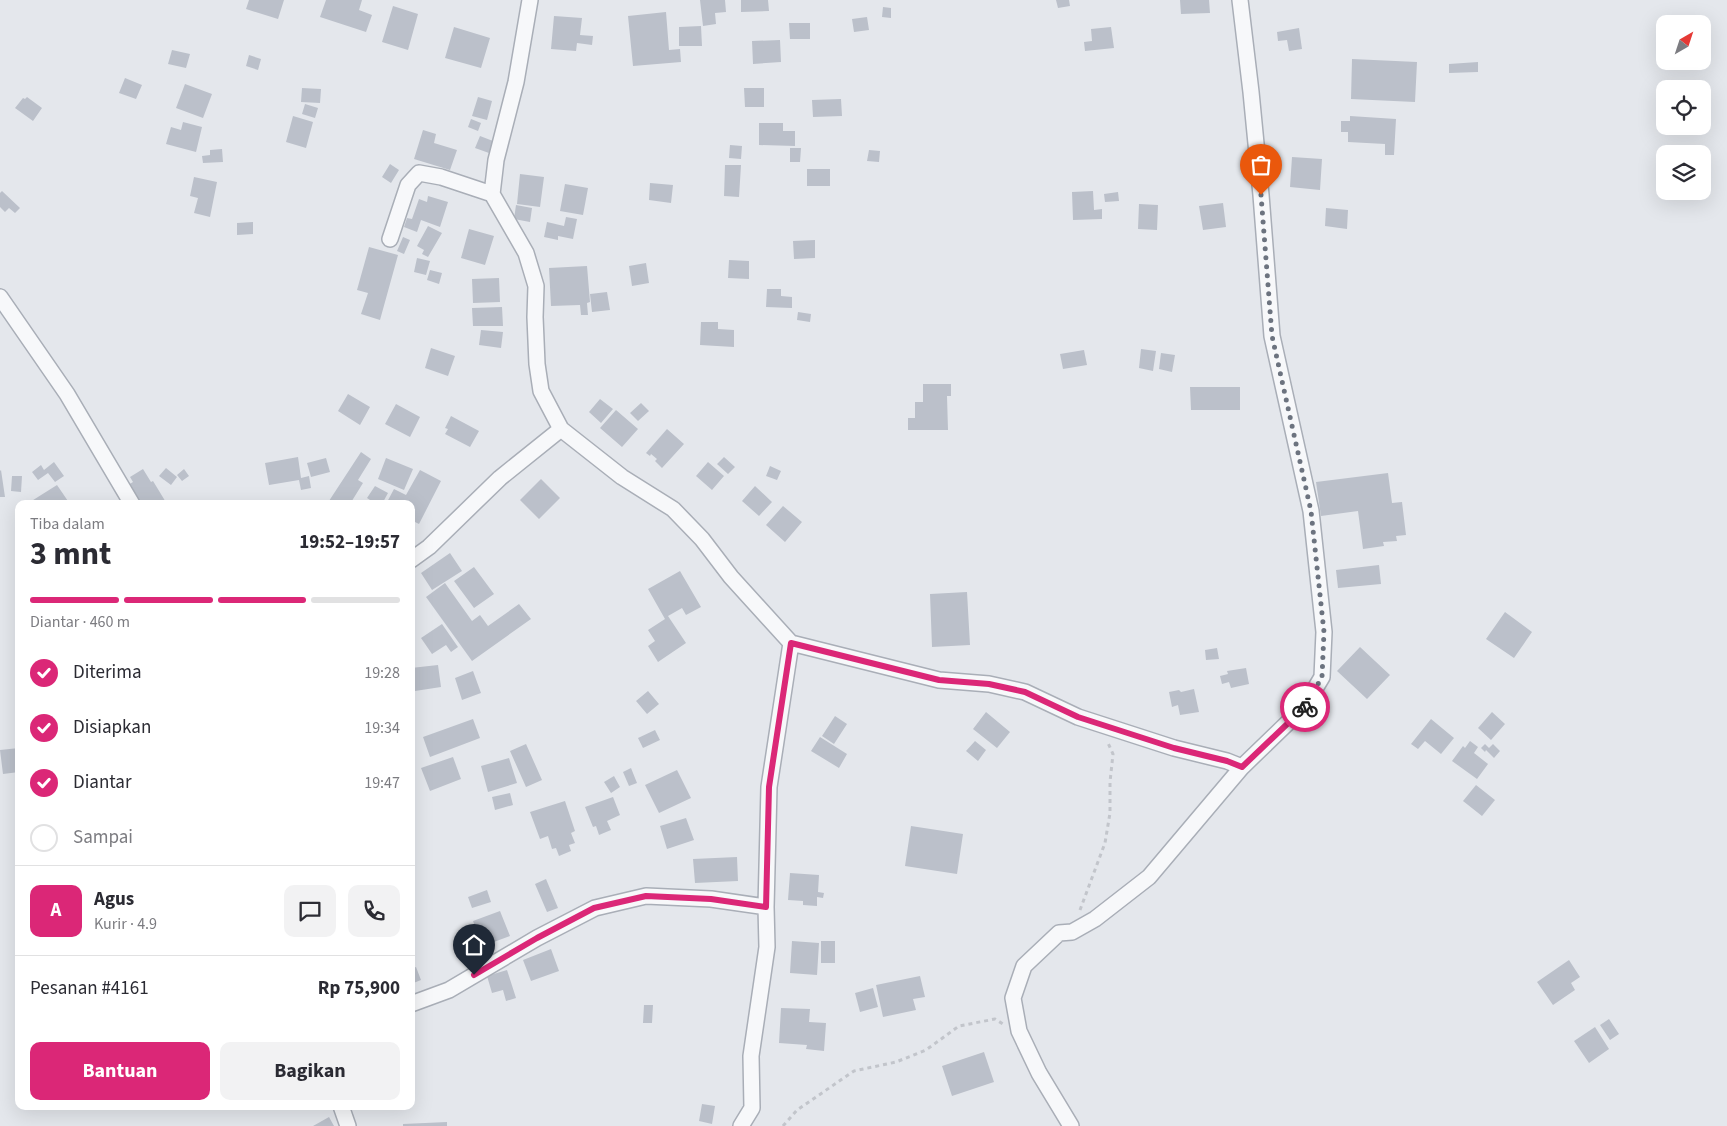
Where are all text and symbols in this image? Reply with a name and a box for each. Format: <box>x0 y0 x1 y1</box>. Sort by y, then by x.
north arrow <box>1656 15 1711 70</box>
map controls <box>1656 15 1711 200</box>
button: locate <box>1656 80 1711 135</box>
pin <box>1240 144 1282 195</box>
button: layers <box>1656 145 1711 200</box>
icon: bag <box>1247 151 1275 179</box>
text: Tiba dalam <box>30 513 105 535</box>
text: 19:52–19:57 <box>299 529 400 556</box>
text: 3 mnt <box>30 531 111 577</box>
text: Diantar · 460 m <box>30 611 130 633</box>
icon: check <box>30 659 58 687</box>
text: Diterima <box>73 659 142 686</box>
text: 19:28 <box>364 662 400 684</box>
courier <box>1280 682 1330 732</box>
icon: bike <box>1291 693 1319 721</box>
icon: check <box>30 714 58 742</box>
text: Disiapkan <box>73 714 151 741</box>
text: 19:34 <box>364 717 400 739</box>
icon: check <box>30 769 58 797</box>
text: Diantar <box>73 769 132 796</box>
text: 19:47 <box>364 772 400 794</box>
text: Sampai <box>73 824 133 851</box>
button: chat <box>284 885 336 937</box>
button: phone <box>348 885 400 937</box>
text: Agus <box>94 886 134 913</box>
text: A <box>51 897 61 924</box>
text: Kurir · 4.9 <box>94 913 157 935</box>
pin <box>453 924 495 975</box>
icon: home <box>460 931 488 959</box>
text: Pesanan #4161 <box>30 975 149 1002</box>
text: Rp 75,900 <box>318 975 400 1002</box>
button: Bantuan <box>30 1042 210 1100</box>
button: Bagikan <box>220 1042 400 1100</box>

